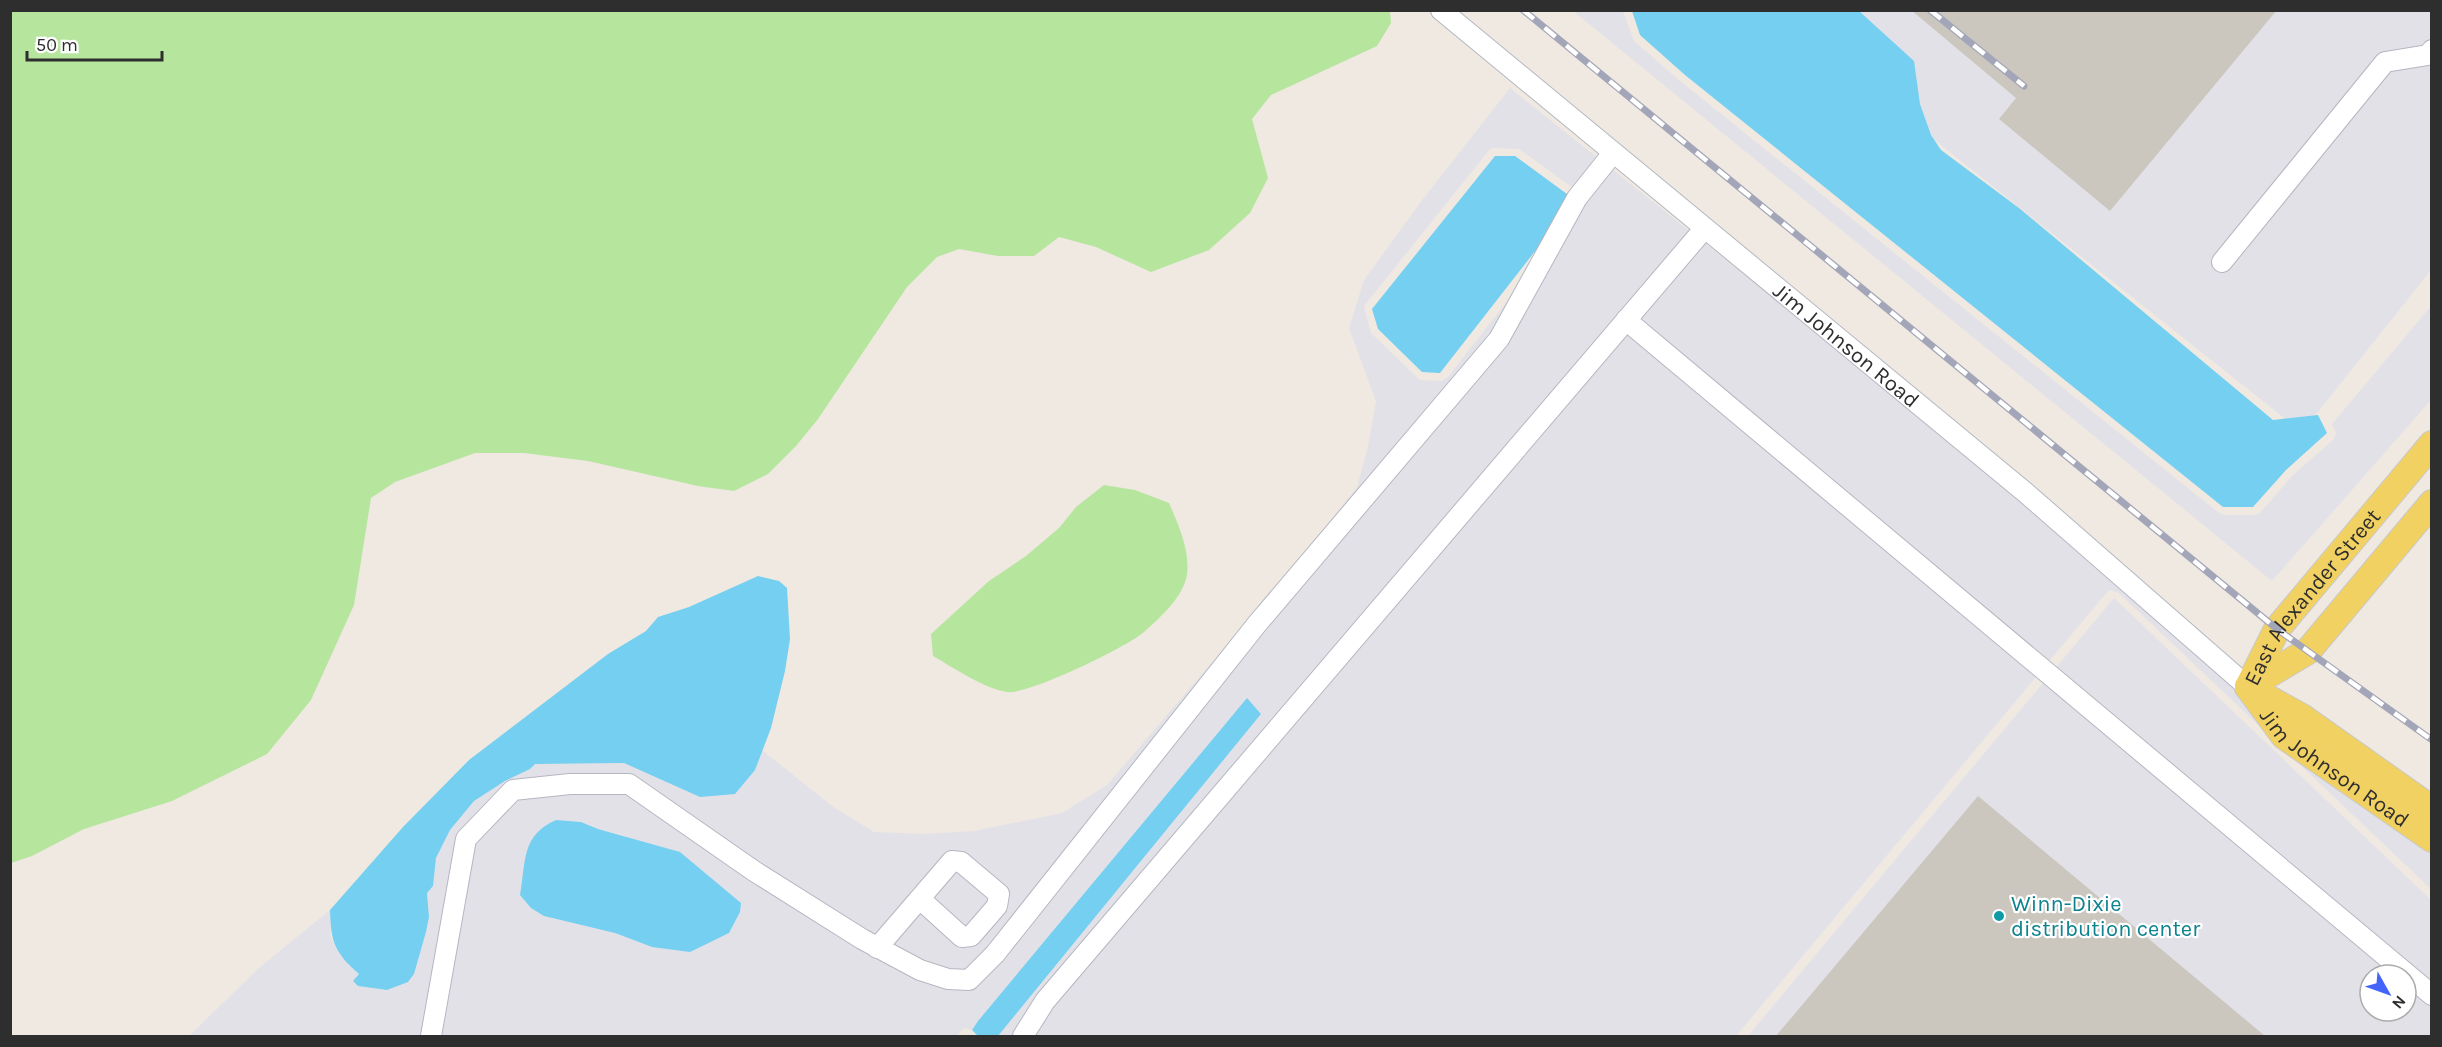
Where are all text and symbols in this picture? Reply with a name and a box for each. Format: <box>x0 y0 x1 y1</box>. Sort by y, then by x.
scale bar <box>27 24 162 62</box>
text: 50 m <box>36 34 78 56</box>
street label: Jim Johnson Road <box>1768 278 1924 413</box>
street label: East Alexander Street <box>2239 504 2386 690</box>
street label: Jim Johnson Road <box>2254 703 2414 833</box>
place label: Winn-Dixie distribution center <box>2011 891 2200 942</box>
marker: Winn-Dixie distribution center <box>1992 909 2006 923</box>
north arrow <box>2358 963 2418 1023</box>
text: N <box>2388 992 2410 1013</box>

